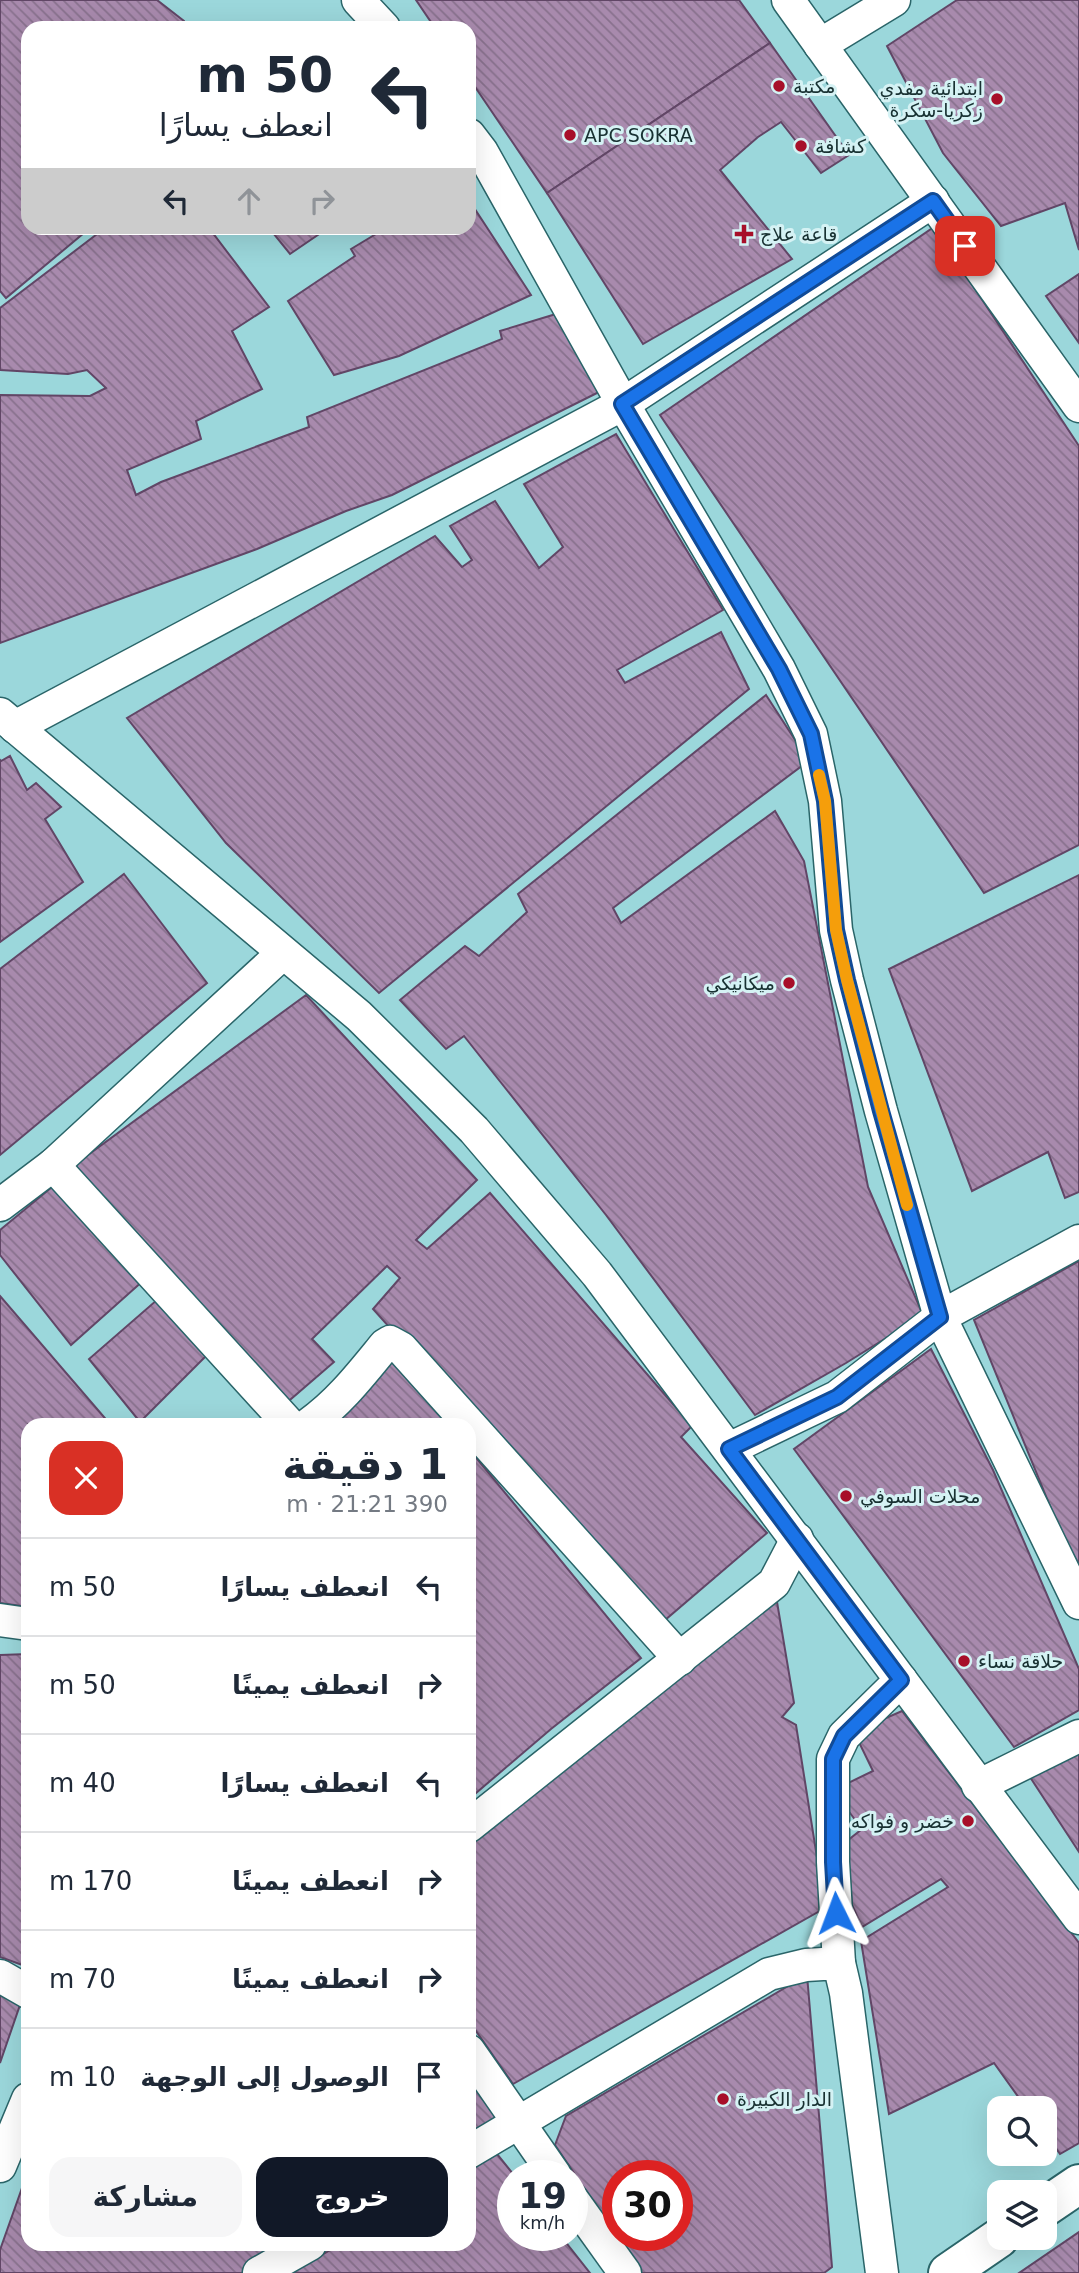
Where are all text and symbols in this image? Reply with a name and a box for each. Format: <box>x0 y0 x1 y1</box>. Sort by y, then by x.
text: 50 m <box>197 47 333 104</box>
icon: left <box>357 49 448 140</box>
place label: مكتبة <box>793 75 835 97</box>
place label: ابتدائية مفدي زكريا-سكرة <box>880 77 983 122</box>
marker: مكتبة <box>771 78 787 94</box>
marker: ابتدائية مفدي زكريا-سكرة <box>989 91 1005 107</box>
text: انعطف يسارًا <box>159 106 333 144</box>
place label: APC SOKRA <box>584 124 693 146</box>
marker: APC SOKRA <box>562 127 578 143</box>
place label: كشافة <box>815 135 867 157</box>
marker: كشافة <box>793 138 809 154</box>
icon: left <box>157 182 195 220</box>
icon: ahead <box>230 182 268 220</box>
icon: right <box>303 182 341 220</box>
pin <box>935 216 995 276</box>
place label: قاعة علاج <box>760 223 837 246</box>
marker: قاعة علاج <box>734 224 754 244</box>
icon: arrive <box>946 227 984 265</box>
place label: ميكانيكي <box>705 972 775 995</box>
marker: ميكانيكي <box>781 975 797 991</box>
text: 1 دقيقة <box>282 1440 448 1489</box>
button: close <box>49 1441 123 1515</box>
place label: محلات السوفي <box>860 1485 980 1508</box>
marker: محلات السوفي <box>838 1488 854 1504</box>
text: 390 m · 21:21 <box>286 1491 448 1517</box>
icon: left <box>410 1568 448 1606</box>
text: 50 m <box>49 1572 116 1602</box>
text: انعطف يسارًا <box>220 1572 389 1602</box>
place label: حلاقة نساء <box>978 1650 1063 1672</box>
marker: حلاقة نساء <box>956 1653 972 1669</box>
icon: right <box>410 1666 448 1704</box>
text: 50 m <box>49 1670 116 1700</box>
text: انعطف يمينًا <box>232 1670 389 1700</box>
icon: left <box>410 1764 448 1802</box>
text: 40 m <box>49 1768 116 1798</box>
text: انعطف يسارًا <box>220 1768 389 1798</box>
place label: خضر و فواكه <box>851 1810 954 1833</box>
marker: خضر و فواكه <box>960 1813 976 1829</box>
icon: right <box>410 1862 448 1900</box>
text: 170 m <box>49 1866 132 1896</box>
text: انعطف يمينًا <box>232 1866 389 1896</box>
position arrow <box>799 1876 873 1950</box>
icon: right <box>410 1960 448 1998</box>
text: 70 m <box>49 1964 116 1994</box>
text: انعطف يمينًا <box>232 1964 389 1994</box>
icon: arrive <box>410 2058 448 2096</box>
text: 10 m <box>49 2062 116 2092</box>
text: الوصول إلى الوجهة <box>140 2062 389 2092</box>
place label: الدار الكبيرة <box>737 2088 832 2111</box>
marker: الدار الكبيرة <box>715 2091 731 2107</box>
map controls <box>987 2096 1057 2250</box>
button: search <box>987 2096 1057 2166</box>
button: مشاركة <box>49 2157 242 2237</box>
button: خروج <box>256 2157 448 2237</box>
speed limit sign: 30 <box>602 2160 693 2251</box>
text: 19 <box>518 2176 567 2216</box>
button: layers <box>987 2180 1057 2250</box>
text: km/h <box>520 2212 565 2233</box>

